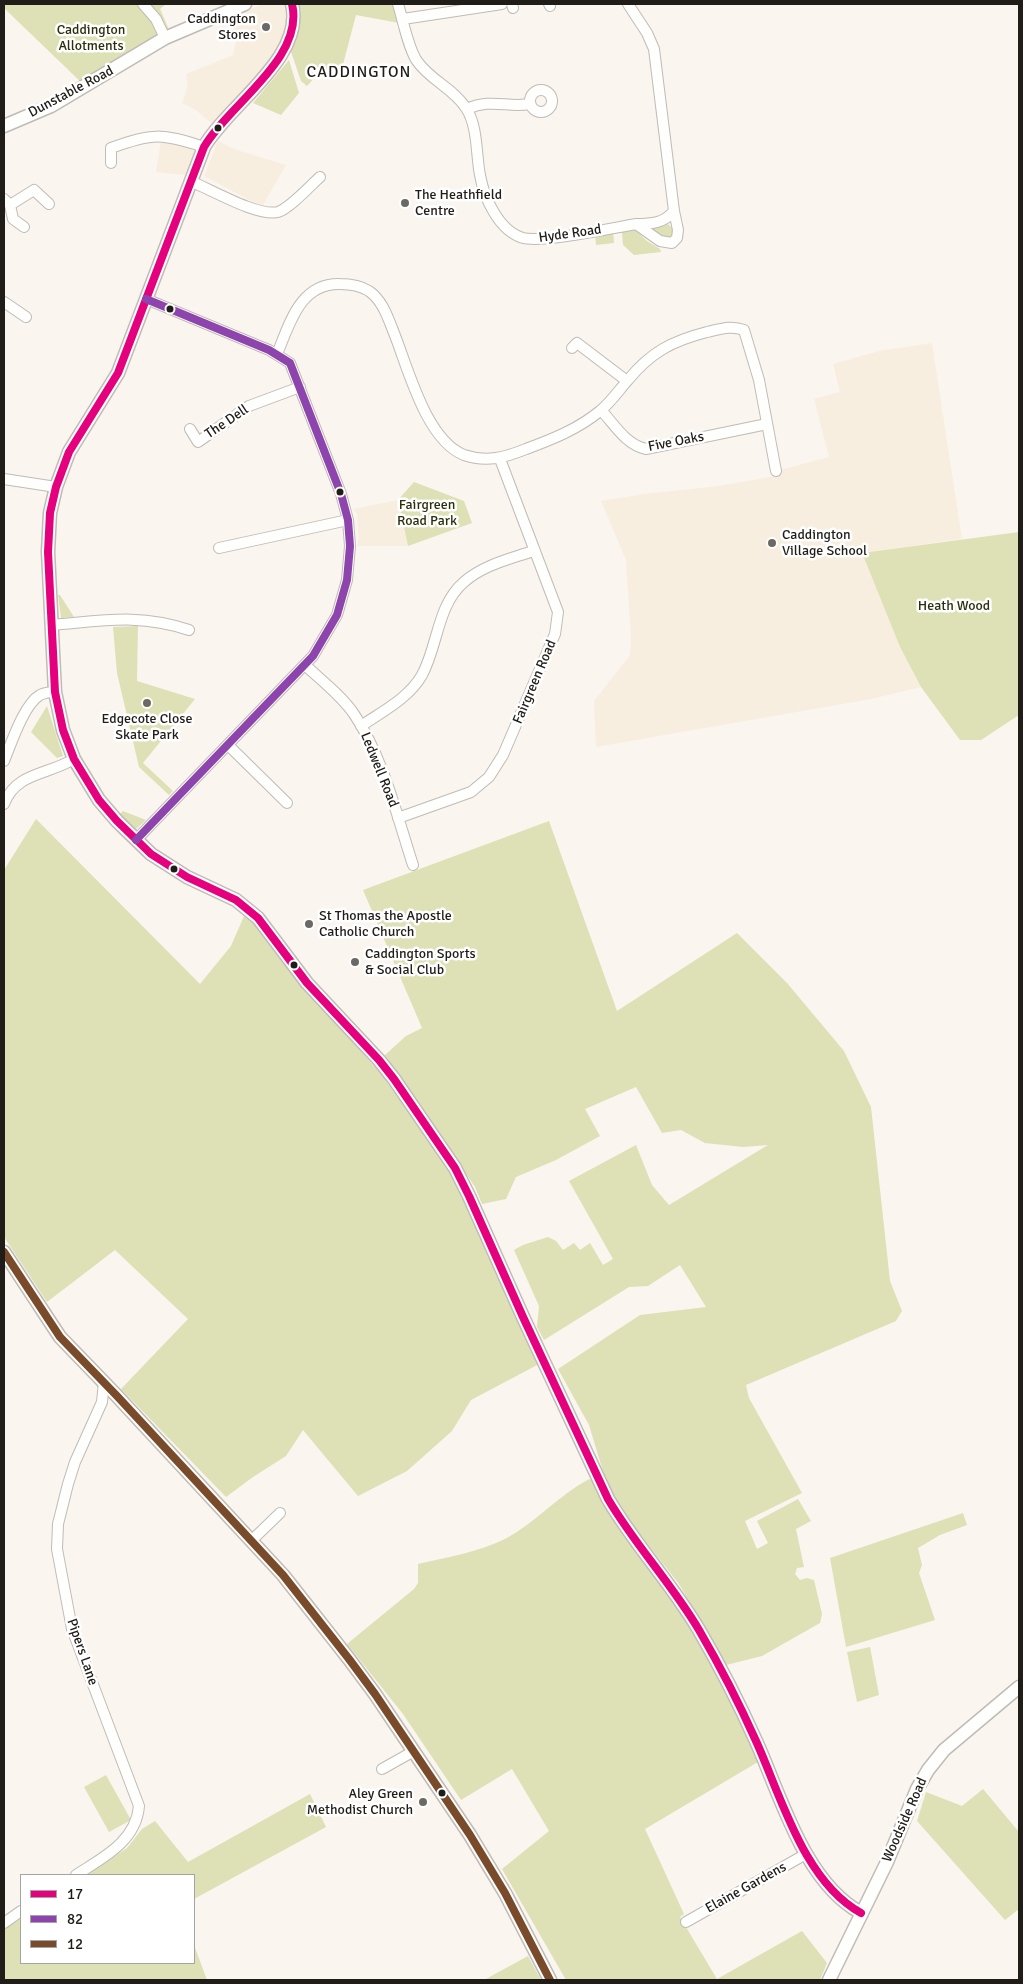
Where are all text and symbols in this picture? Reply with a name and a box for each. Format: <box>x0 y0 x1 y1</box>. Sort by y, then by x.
place label: Caddington Stores <box>187 11 256 44</box>
marker: Caddington Stores <box>260 21 272 33</box>
park label: Caddington Allotments <box>57 22 125 54</box>
street label: Dunstable Road <box>26 63 116 121</box>
district label: CADDINGTON <box>305 63 413 83</box>
unlabelled marker <box>213 123 223 133</box>
place label: The Heathfield Centre <box>415 187 502 220</box>
marker: The Heathfield Centre <box>399 197 411 209</box>
street label: Hyde Road <box>537 221 603 247</box>
unlabelled marker <box>165 304 175 314</box>
street label: The Dell <box>202 401 252 443</box>
street label: Five Oaks <box>647 428 705 456</box>
unlabelled marker <box>335 487 345 497</box>
park label: Fairgreen Road Park <box>397 497 457 530</box>
place label: Caddington Village School <box>782 527 867 560</box>
marker: Caddington Village School <box>766 537 778 549</box>
park label: Heath Wood <box>918 598 990 614</box>
street label: Fairgreen Road <box>510 637 560 727</box>
marker: Edgecote Close Skate Park <box>141 697 153 709</box>
place label: Edgecote Close Skate Park <box>102 711 192 744</box>
street label: Ledwell Road <box>356 730 402 810</box>
unlabelled marker <box>169 864 179 874</box>
place label: St Thomas the Apostle Catholic Church <box>319 908 452 940</box>
marker: St Thomas the Apostle Catholic Church <box>303 918 315 930</box>
place label: Caddington Sports & Social Club <box>365 946 476 979</box>
marker: Caddington Sports & Social Club <box>349 956 361 968</box>
unlabelled marker <box>289 960 299 970</box>
street label: Pipers Lane <box>63 1616 101 1688</box>
street label: Woodside Road <box>879 1775 931 1865</box>
place label: Aley Green Methodist Church <box>307 1786 413 1818</box>
unlabelled marker <box>437 1788 447 1798</box>
marker: Aley Green Methodist Church <box>417 1796 429 1808</box>
street label: Elaine Gardens <box>703 1859 789 1917</box>
legend <box>20 1874 195 1964</box>
text: 17 <box>67 1885 83 1903</box>
text: 82 <box>67 1910 83 1928</box>
text: 12 <box>67 1935 83 1953</box>

